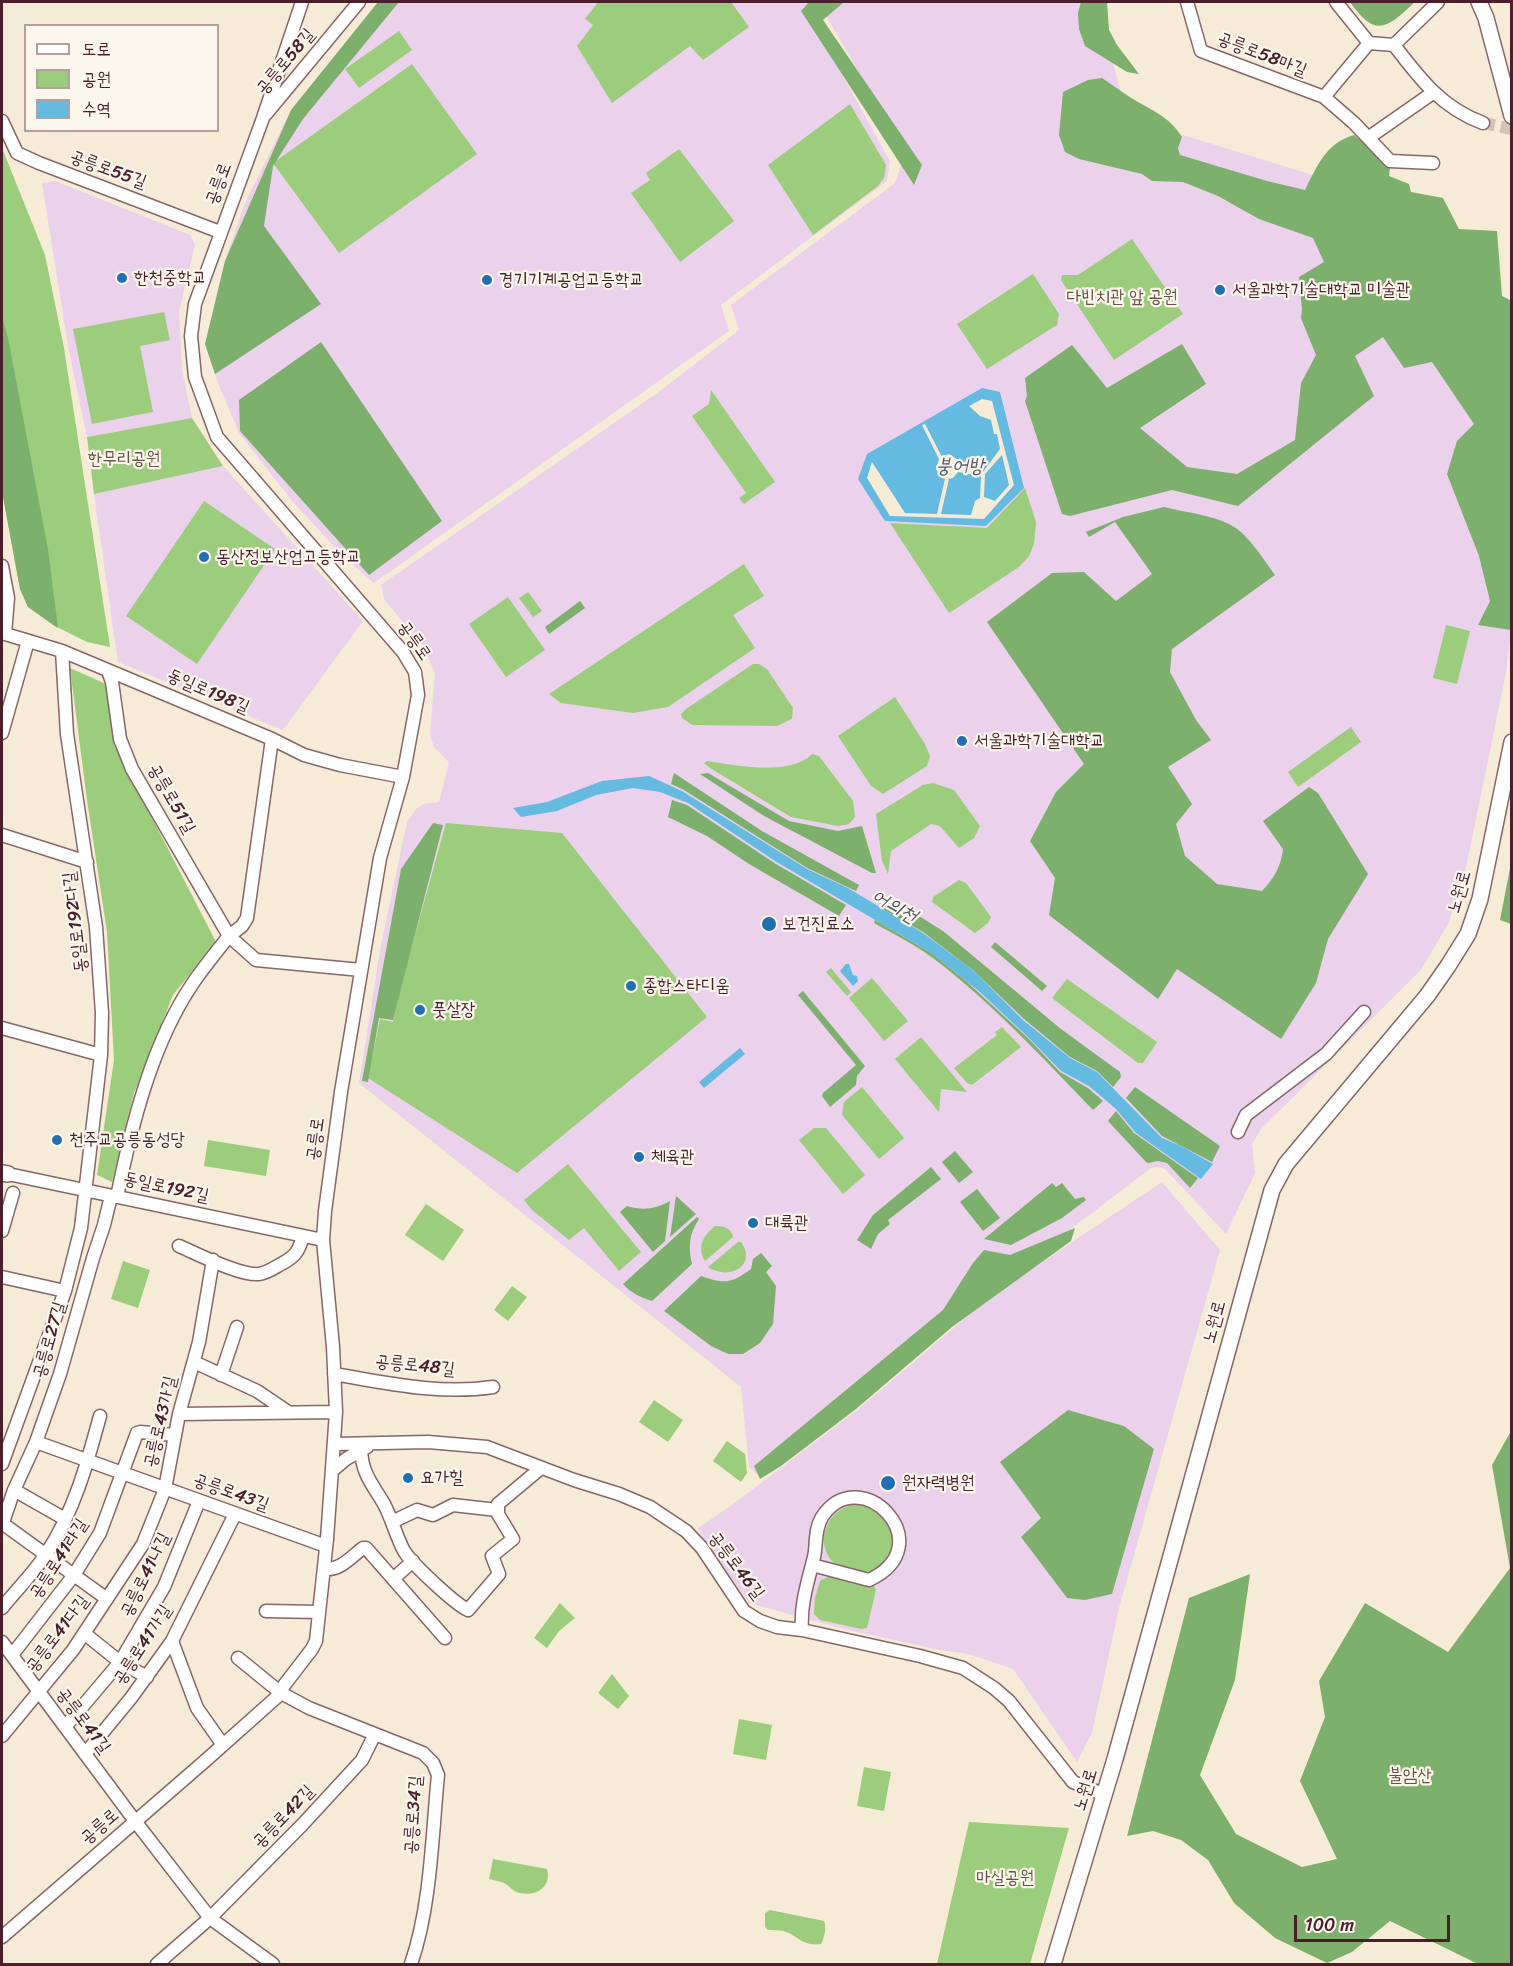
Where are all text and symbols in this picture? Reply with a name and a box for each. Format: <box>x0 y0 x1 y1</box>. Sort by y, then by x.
legend <box>24 24 219 132</box>
street label: 공릉로58길 <box>252 24 320 100</box>
street label: 공릉로58마길 <box>1214 28 1310 82</box>
text: 도로 <box>82 33 111 65</box>
text: 공원 <box>82 63 111 95</box>
text: 수역 <box>82 93 111 125</box>
street label: 공릉로55길 <box>67 146 149 194</box>
street label: 공릉로 <box>201 160 237 208</box>
place label: 한천중학교 <box>134 267 206 289</box>
place label: 경기기계공업고등학교 <box>499 269 644 291</box>
marker: 한천중학교 <box>115 271 129 285</box>
marker: 경기기계공업고등학교 <box>480 273 494 287</box>
place label: 서울과학기술대학교 미술관 <box>1232 279 1410 301</box>
marker: 서울과학기술대학교 미술관 <box>1213 283 1227 297</box>
park label: 다빈치관 앞 공원 <box>1067 286 1177 308</box>
park label: 한무리공원 <box>88 448 160 470</box>
water label: 붕어방 <box>936 455 984 479</box>
place label: 동산정보산업고등학교 <box>216 546 361 568</box>
marker: 동산정보산업고등학교 <box>197 550 211 564</box>
street label: 공릉로 <box>393 617 435 665</box>
street label: 동일로198길 <box>163 665 253 719</box>
place label: 서울과학기술대학교 <box>974 730 1104 752</box>
marker: 서울과학기술대학교 <box>955 734 969 748</box>
street label: 공릉로51길 <box>142 760 200 838</box>
street label: 노원로 <box>1444 868 1476 916</box>
street label: 동일로192다길 <box>59 870 93 974</box>
water label: 어의천 <box>867 885 921 929</box>
place label: 보건진료소 <box>782 913 854 935</box>
marker: 보건진료소 <box>760 915 778 933</box>
place label: 종합스타디움 <box>643 975 730 997</box>
marker: 종합스타디움 <box>624 979 638 993</box>
place label: 풋살장 <box>432 999 475 1021</box>
marker: 풋살장 <box>413 1003 427 1017</box>
street label: 공릉로 <box>302 1116 330 1162</box>
place label: 천주교공릉동성당 <box>69 1129 185 1151</box>
marker: 천주교공릉동성당 <box>50 1133 64 1147</box>
place label: 체육관 <box>651 1146 694 1168</box>
marker: 체육관 <box>632 1150 646 1164</box>
street label: 동일로192길 <box>121 1168 211 1208</box>
place label: 대륙관 <box>765 1212 808 1234</box>
marker: 대륙관 <box>746 1216 760 1230</box>
street label: 노원로 <box>1199 1298 1231 1346</box>
street label: 공릉로27길 <box>29 1299 71 1381</box>
street label: 공릉로48길 <box>374 1351 456 1381</box>
street label: 공릉로43가길 <box>140 1374 182 1470</box>
place label: 요가힐 <box>420 1467 463 1489</box>
street label: 공릉로43길 <box>190 1469 272 1517</box>
marker: 요가힐 <box>401 1471 415 1485</box>
place label: 원자력병원 <box>902 1472 974 1494</box>
marker: 원자력병원 <box>879 1474 897 1492</box>
street label: 공릉로41라길 <box>25 1515 93 1603</box>
street label: 공릉로46길 <box>703 1528 769 1604</box>
street label: 공릉로41나길 <box>116 1529 176 1621</box>
street label: 공릉로41다길 <box>22 1591 94 1677</box>
street label: 공릉로41가길 <box>109 1601 177 1689</box>
street label: 공릉로41길 <box>51 1684 115 1758</box>
park label: 불암산 <box>1388 1765 1432 1787</box>
street label: 노원로 <box>1069 1766 1103 1814</box>
street label: 공릉로34길 <box>400 1775 428 1855</box>
street label: 공릉로42길 <box>249 1781 319 1853</box>
street label: 공릉로 <box>77 1805 123 1849</box>
park label: 마실공원 <box>976 1867 1034 1889</box>
scale bar <box>1297 1903 1453 1941</box>
text: 100 m <box>1305 1909 1354 1941</box>

